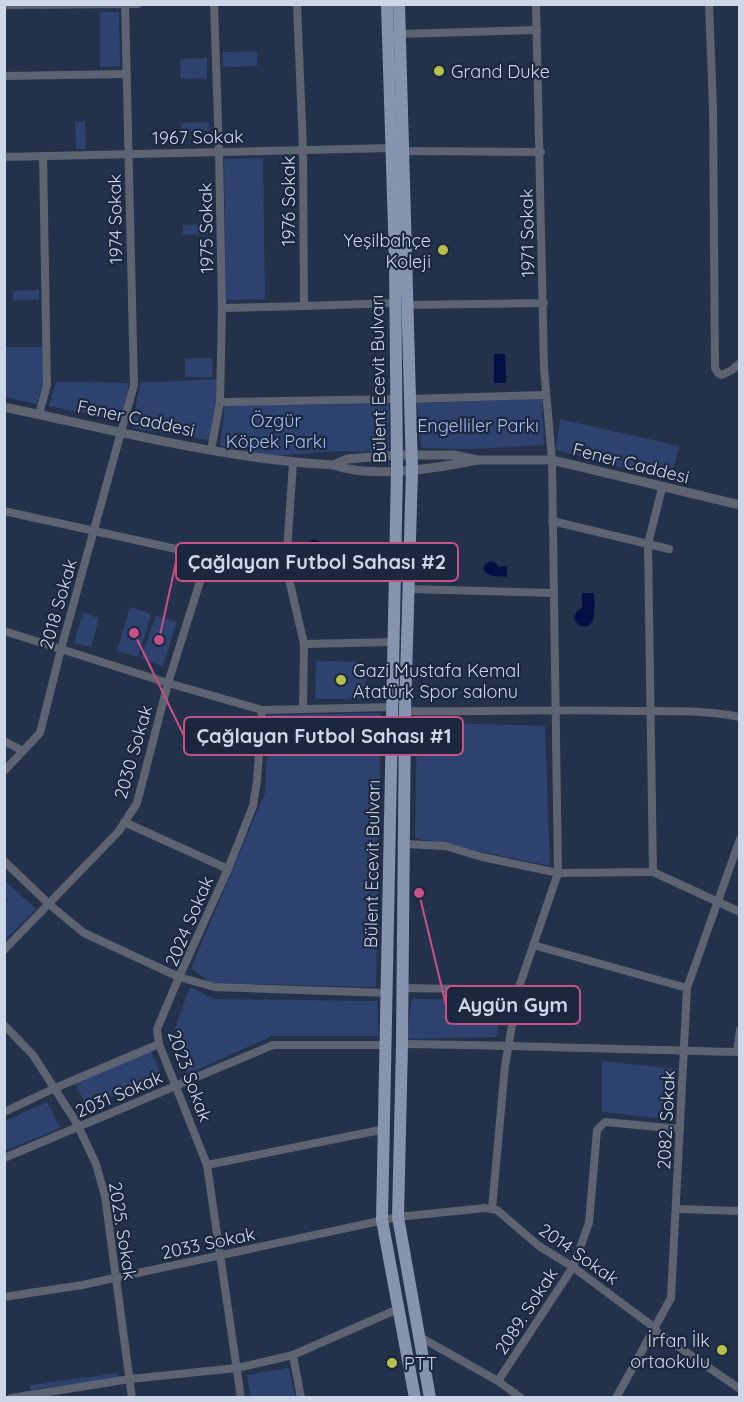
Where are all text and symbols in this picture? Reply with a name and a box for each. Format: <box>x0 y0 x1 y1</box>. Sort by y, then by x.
place label: Grand Duke <box>451 60 550 83</box>
marker: Grand Duke <box>432 64 446 78</box>
street label: 1967 Sokak <box>152 125 244 149</box>
street label: 1976 Sokak <box>277 156 300 246</box>
street label: 1974 Sokak <box>103 174 127 264</box>
street label: 1975 Sokak <box>194 182 218 274</box>
street label: 1971 Sokak <box>515 188 539 278</box>
place label: Yeşilbahçe Koleji <box>344 229 431 273</box>
marker: Yeşilbahçe Koleji <box>436 243 450 257</box>
street label: Bülent Ecevit Bulvarı <box>365 295 391 463</box>
street label: Fener Caddesi <box>75 394 197 442</box>
park label: Özgür Köpek Parkı <box>226 409 326 453</box>
park label: Engelliler Parkı <box>417 414 539 437</box>
street label: Fener Caddesi <box>570 437 692 489</box>
callout: Çağlayan Futbol Sahası #2 <box>176 543 458 581</box>
text: Çağlayan Futbol Sahası #2 <box>188 549 446 574</box>
street label: 2018 Sokak <box>34 556 82 652</box>
place label: Gazi Mustafa Kemal Atatürk Spor salonu <box>353 659 520 703</box>
marker: Gazi Mustafa Kemal Atatürk Spor salonu <box>334 673 348 687</box>
street label: 2030 Sokak <box>109 702 157 802</box>
callout: Çağlayan Futbol Sahası #1 <box>184 717 463 755</box>
text: Çağlayan Futbol Sahası #1 <box>197 723 451 748</box>
street label: Bülent Ecevit Bulvarı <box>359 780 385 948</box>
street label: 2024 Sokak <box>160 872 218 970</box>
callout: Aygün Gym <box>446 986 580 1024</box>
text: Aygün Gym <box>458 992 568 1017</box>
street label: 2023 Sokak <box>163 1027 217 1125</box>
street label: 2031 Sokak <box>72 1065 166 1123</box>
street label: 2082. Sokak <box>652 1070 680 1170</box>
street label: 2025. Sokak <box>104 1180 142 1282</box>
street label: 2014 Sokak <box>534 1218 624 1290</box>
street label: 2033 Sokak <box>159 1222 257 1264</box>
street label: 2089. Sokak <box>489 1263 563 1359</box>
place label: İrfan İlk ortaokulu <box>630 1329 710 1373</box>
marker: İrfan İlk ortaokulu <box>715 1343 729 1357</box>
place label: PTT <box>404 1352 437 1375</box>
marker: PTT <box>385 1356 399 1370</box>

